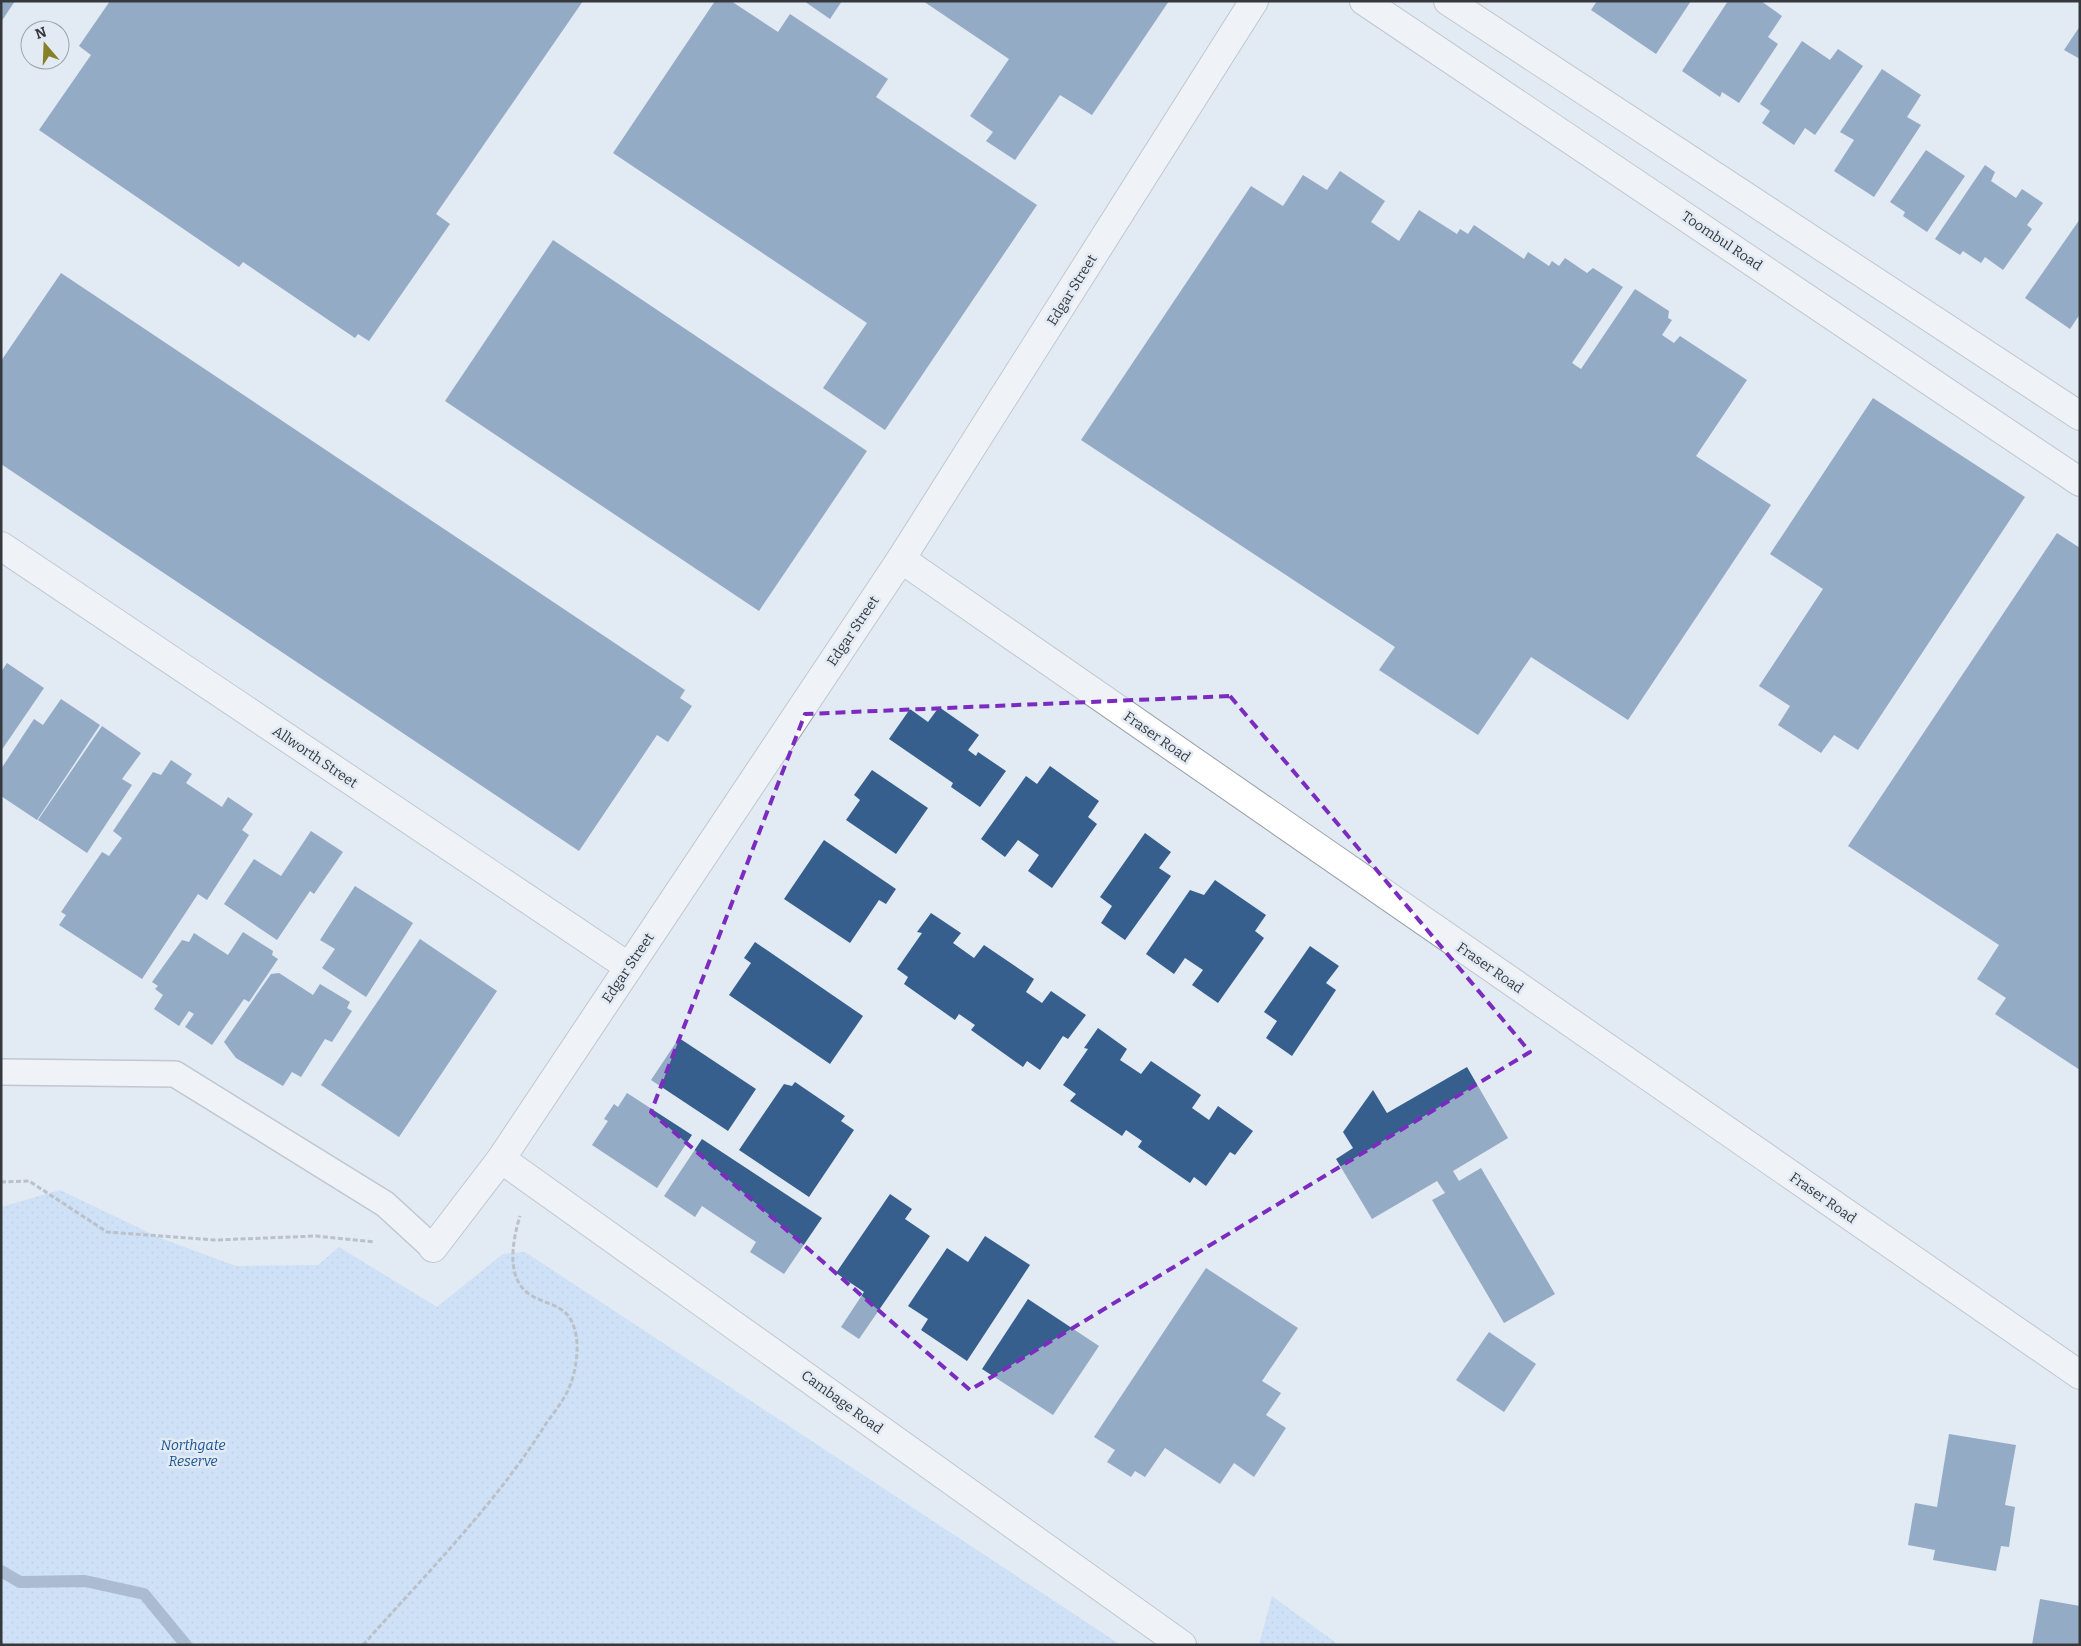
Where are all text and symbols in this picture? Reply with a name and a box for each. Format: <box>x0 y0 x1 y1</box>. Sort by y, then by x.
north arrow <box>20 20 70 70</box>
text: N <box>33 23 49 43</box>
street label: Toombul Road <box>1678 208 1766 274</box>
street label: Edgar Street <box>1043 251 1101 329</box>
street label: Edgar Street <box>823 593 883 669</box>
street label: Fraser Road <box>1120 708 1194 766</box>
street label: Allworth Street <box>269 722 361 792</box>
street label: Edgar Street <box>598 930 658 1006</box>
street label: Fraser Road <box>1453 939 1527 997</box>
street label: Fraser Road <box>1786 1169 1860 1227</box>
street label: Cambage Road <box>798 1367 886 1437</box>
park label: Northgate Reserve <box>160 1437 226 1470</box>

